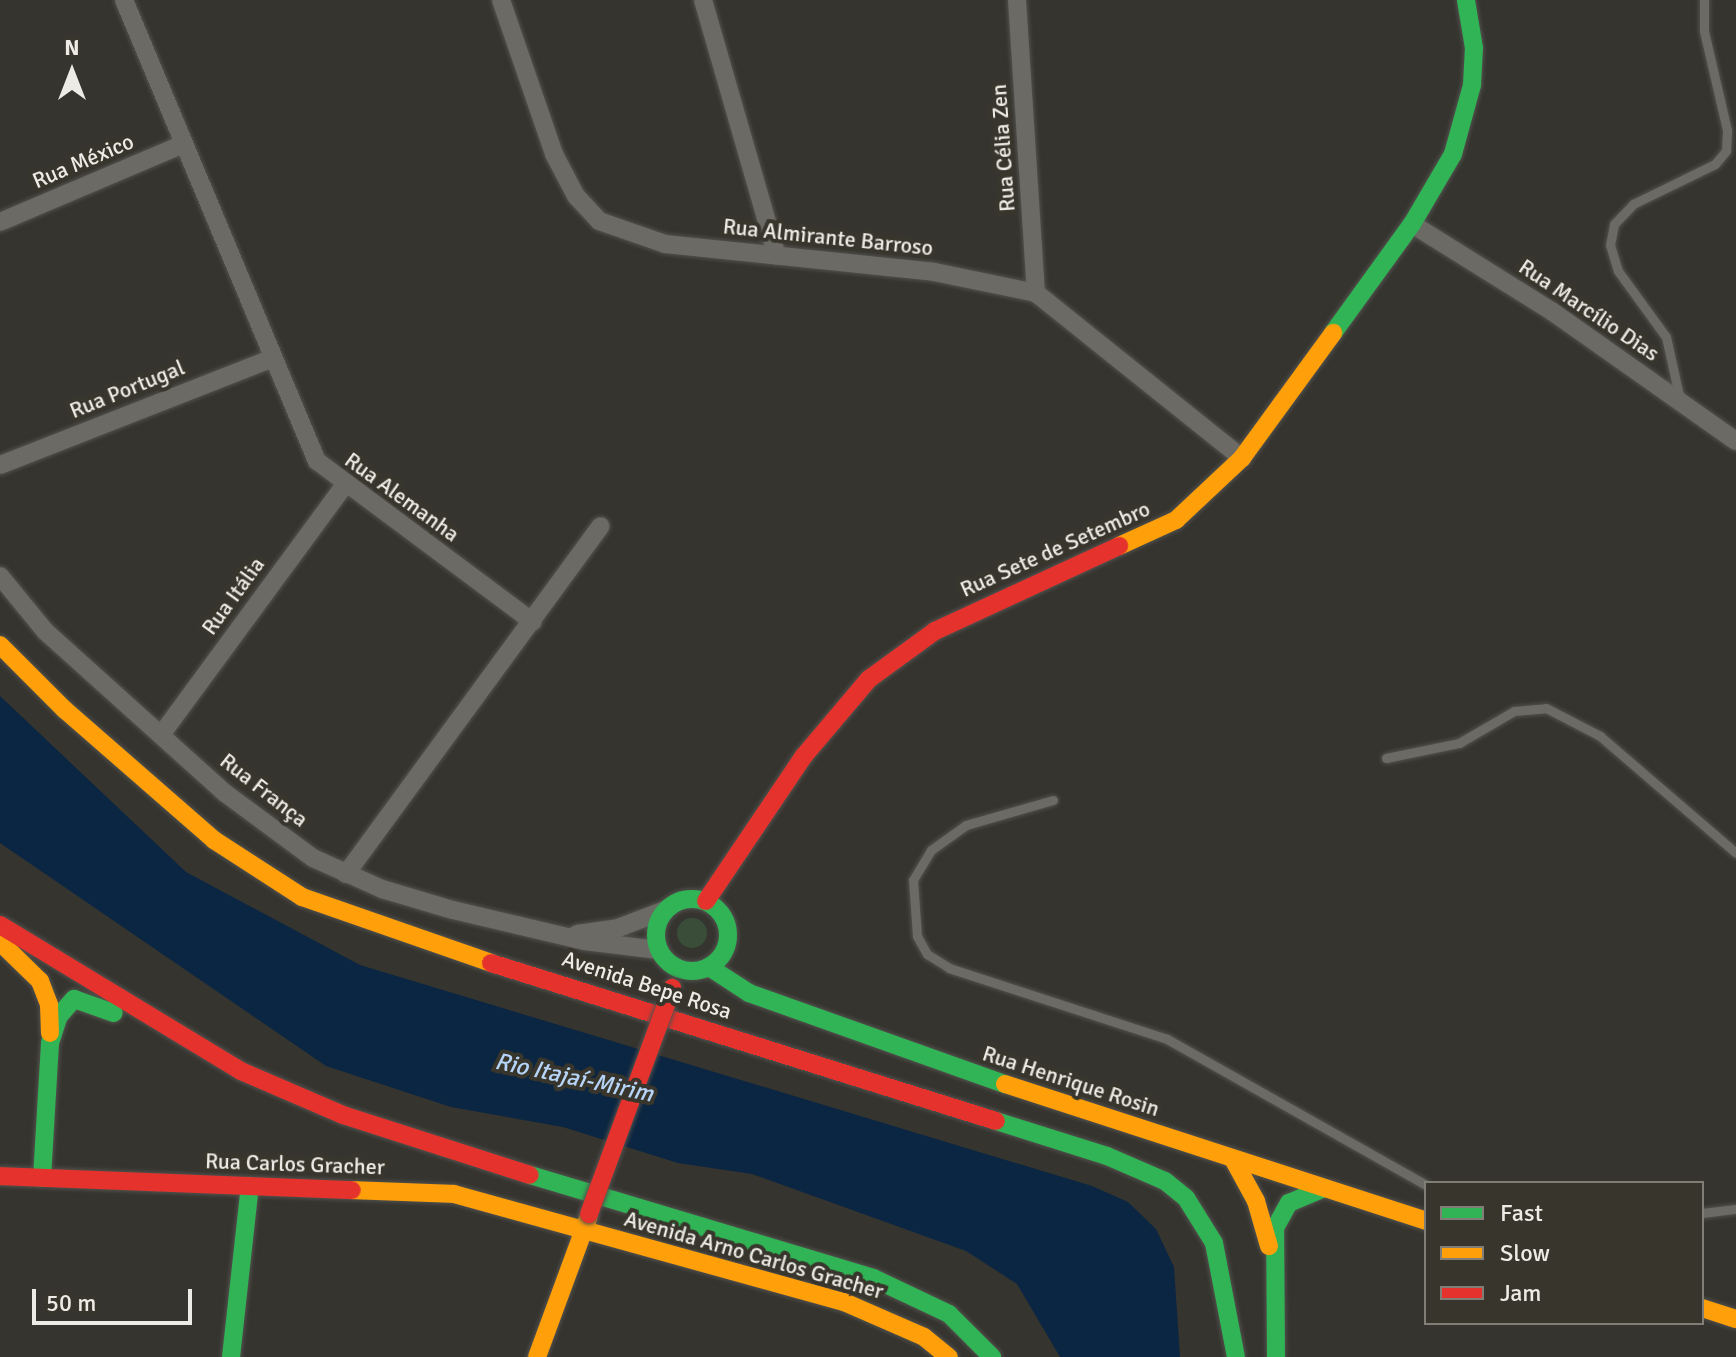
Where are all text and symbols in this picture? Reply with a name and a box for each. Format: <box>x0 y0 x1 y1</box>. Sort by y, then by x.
north arrow <box>32 32 112 112</box>
text: N <box>64 34 80 61</box>
street label: Rua Célia Zen <box>985 83 1021 213</box>
street label: Rua México <box>28 128 138 194</box>
street label: Rua Almirante Barroso <box>722 213 934 261</box>
street label: Rua Marcílio Dias <box>1514 253 1664 367</box>
street label: Rua Portugal <box>66 354 188 424</box>
street label: Rua Alemanha <box>340 447 464 547</box>
street label: Rua Sete de Setembro <box>956 495 1154 603</box>
street label: Rua Itália <box>196 552 270 640</box>
street label: Rua França <box>215 747 313 833</box>
street label: Avenida Bepe Rosa <box>559 945 735 1025</box>
street label: Rua Henrique Rosin <box>979 1040 1163 1122</box>
water label: Rio Itajaí-Mirim <box>492 1047 656 1109</box>
street label: Rua Carlos Gracher <box>205 1148 385 1180</box>
legend <box>1424 1181 1704 1325</box>
text: Fast <box>1500 1198 1543 1228</box>
street label: Avenida Arno Carlos Gracher <box>621 1205 887 1305</box>
text: Slow <box>1500 1238 1550 1268</box>
scale bar <box>36 1273 196 1323</box>
text: Jam <box>1500 1278 1541 1308</box>
text: 50 m <box>46 1288 96 1318</box>

